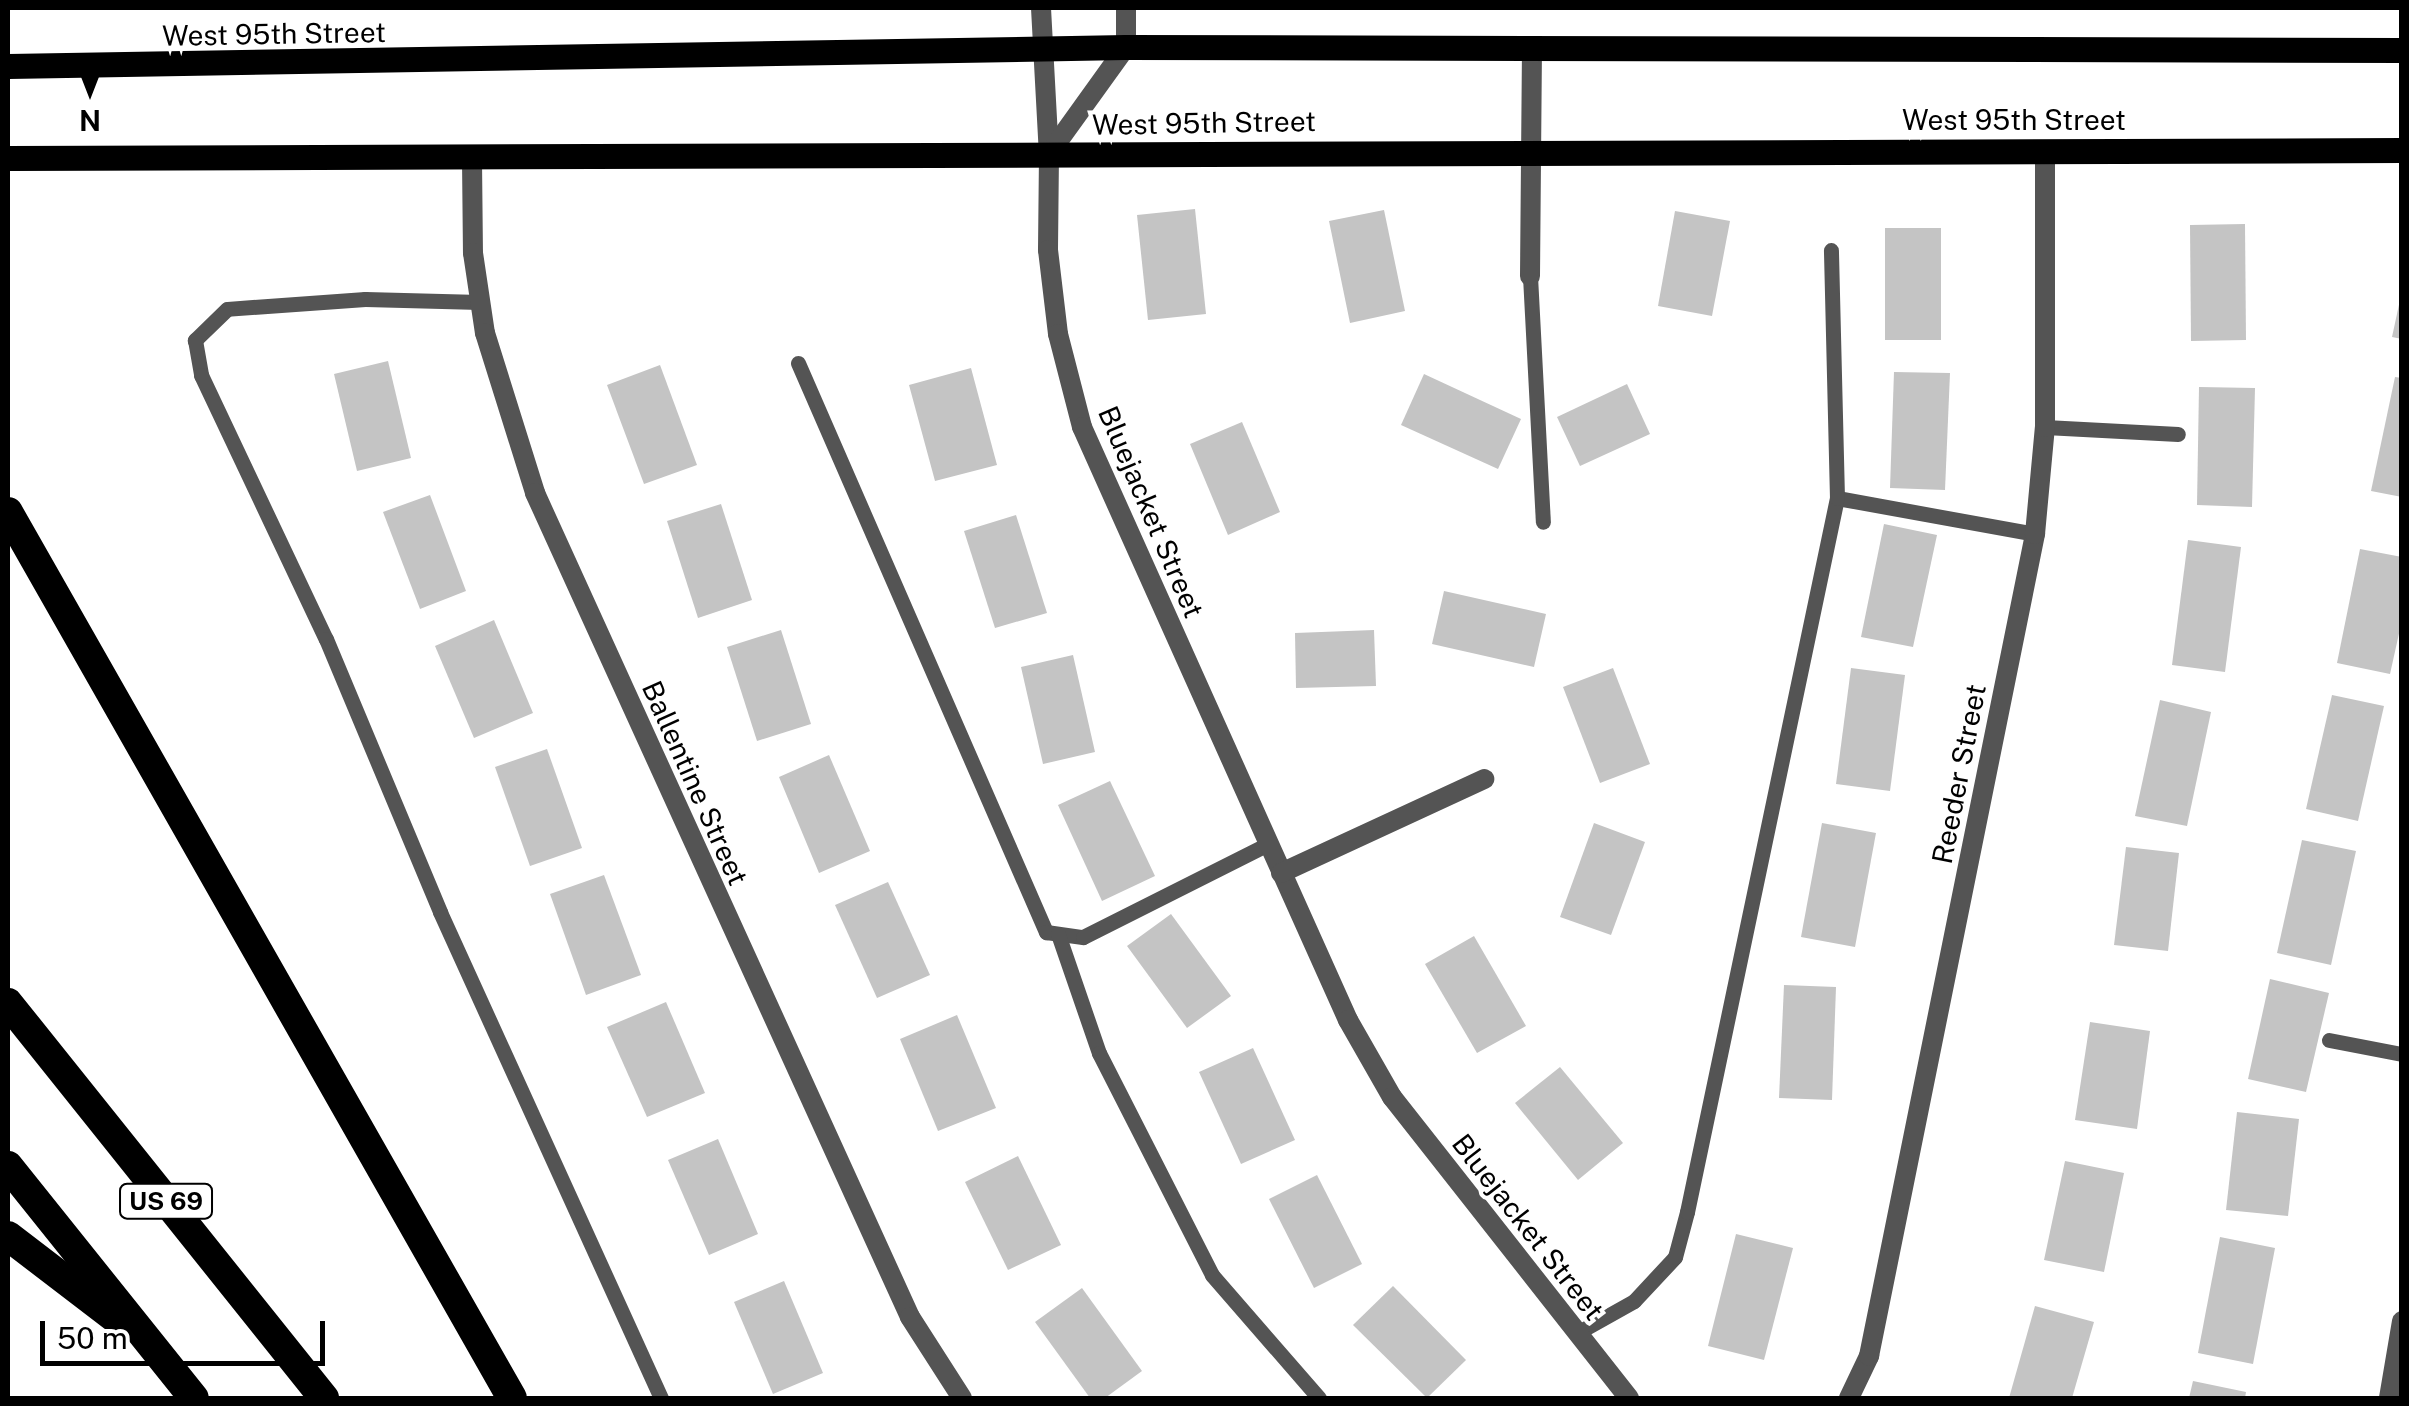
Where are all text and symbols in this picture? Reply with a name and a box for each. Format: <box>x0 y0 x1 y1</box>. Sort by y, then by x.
street label: West 95th Street <box>162 15 386 53</box>
north arrow <box>40 40 140 140</box>
street label: West 95th Street <box>1902 103 2126 137</box>
text: N <box>79 104 101 137</box>
street label: West 95th Street <box>1092 104 1316 142</box>
street label: Bluejacket Street <box>1091 401 1211 623</box>
street label: Ballentine Street <box>635 676 755 890</box>
street label: Reeder Street <box>1925 681 1993 867</box>
street label: Bluejacket Street <box>1445 1127 1611 1327</box>
road number: US 69 <box>119 1181 214 1221</box>
scale bar <box>45 1301 330 1363</box>
text: 50 m <box>57 1320 128 1356</box>

